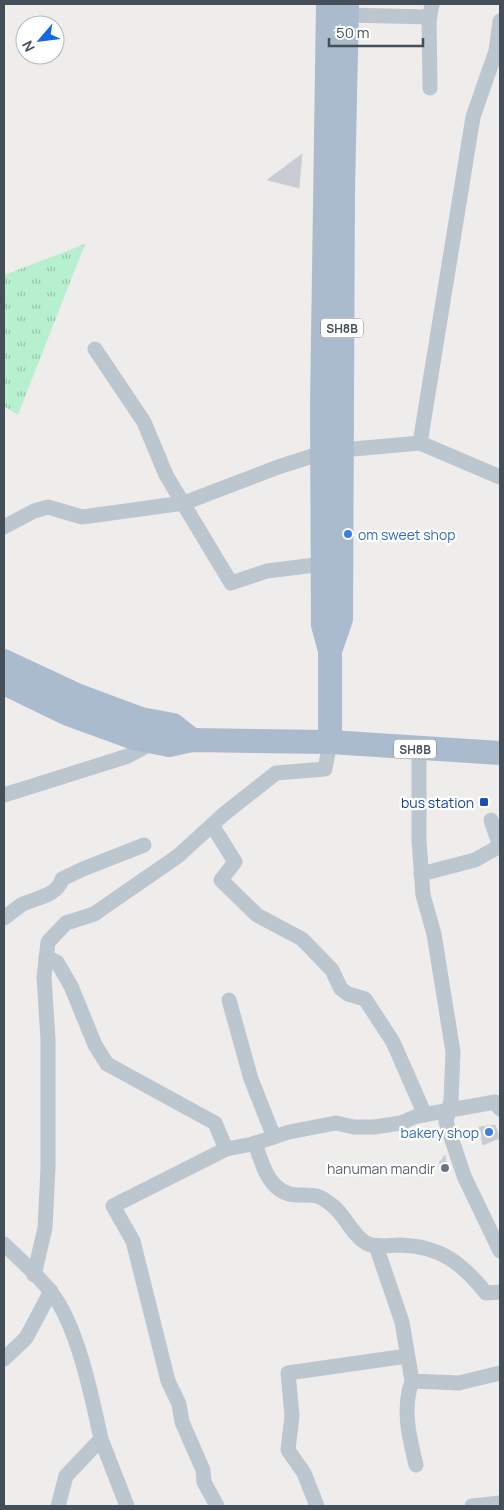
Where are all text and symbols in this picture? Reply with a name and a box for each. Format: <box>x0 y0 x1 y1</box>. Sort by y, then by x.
north arrow <box>15 15 65 65</box>
scale bar <box>329 15 423 47</box>
text: 50 m <box>336 22 370 43</box>
text: N <box>17 37 39 55</box>
road number: SH8B <box>321 318 363 338</box>
place label: om sweet shop <box>358 525 456 544</box>
marker: om sweet shop <box>342 528 354 540</box>
road number: SH8B <box>394 740 436 759</box>
place label: bus station <box>401 793 474 812</box>
marker: bus station <box>478 796 490 808</box>
place label: bakery shop <box>401 1123 479 1142</box>
marker: bakery shop <box>483 1126 495 1138</box>
place label: hanuman mandir <box>327 1159 435 1178</box>
marker: hanuman mandir <box>439 1162 451 1174</box>

